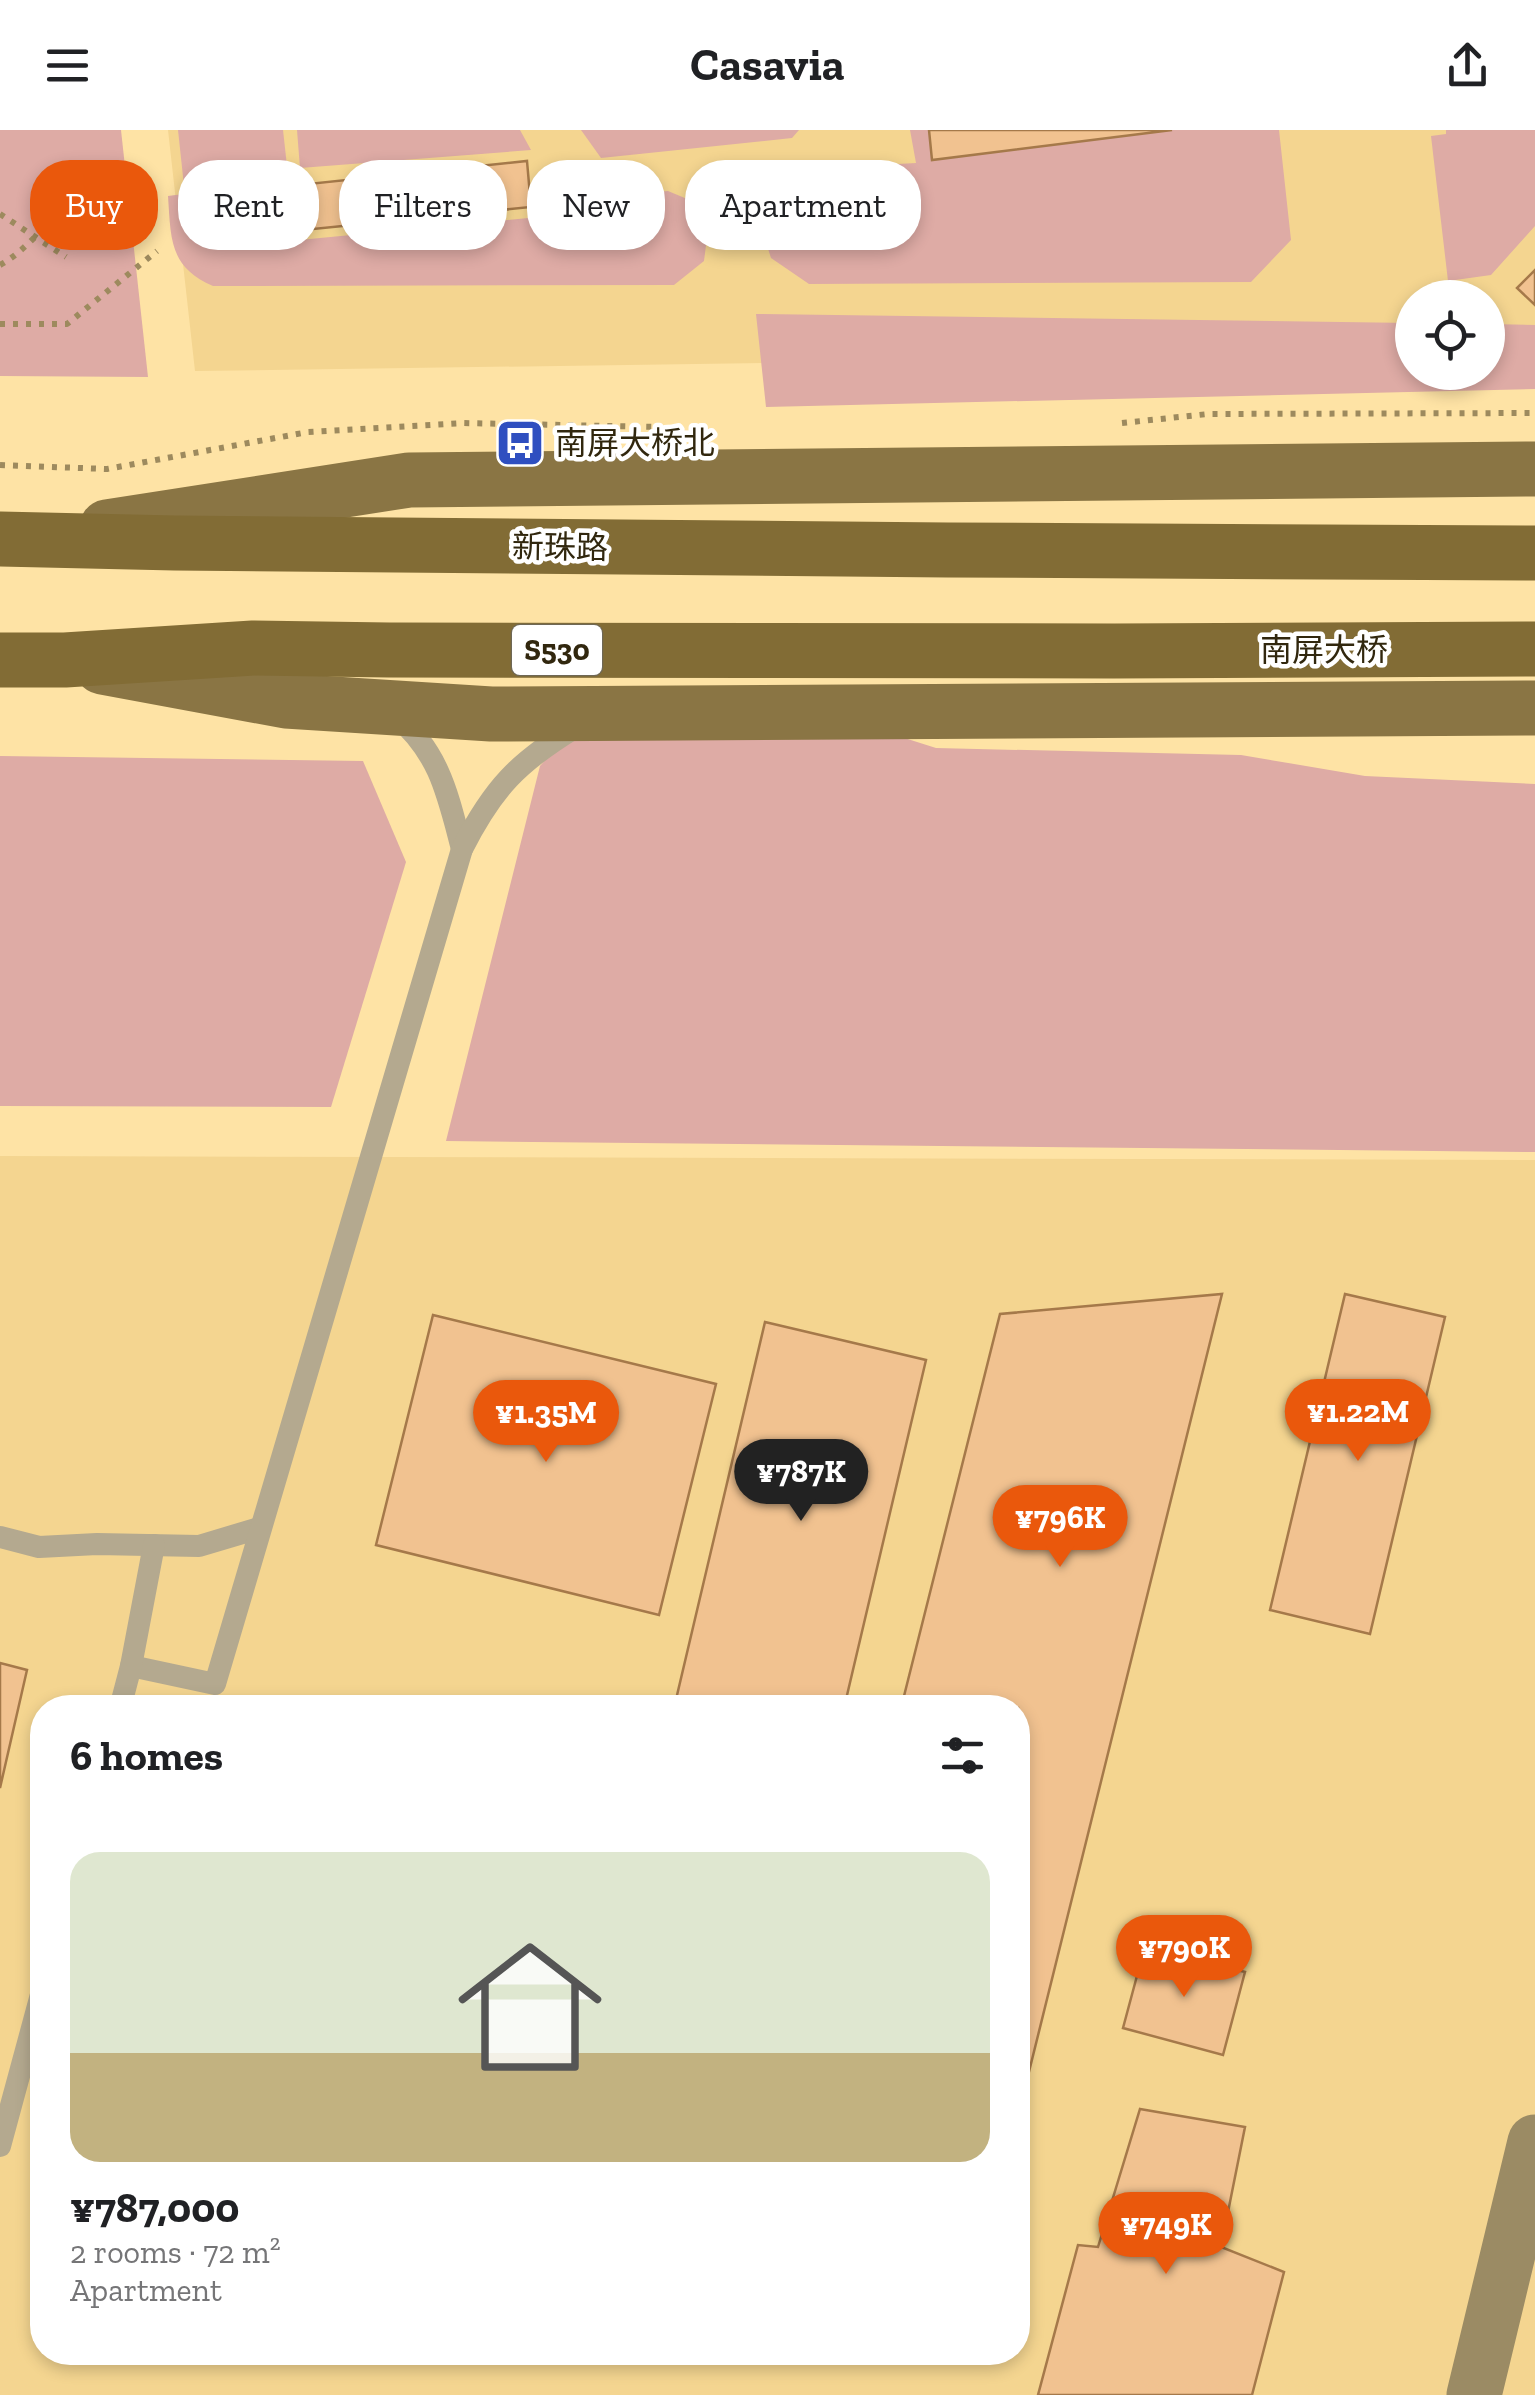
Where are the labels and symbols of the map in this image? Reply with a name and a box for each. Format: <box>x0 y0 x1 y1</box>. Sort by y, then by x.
bus stop icon: 南屏大桥北 <box>494 417 546 469</box>
place label: 南屏大桥北 <box>555 424 715 462</box>
street label: 新珠路 <box>512 527 608 567</box>
road number: S530 <box>512 625 602 675</box>
street label: 南屏大桥 <box>1260 631 1388 669</box>
pin: ¥1.22M <box>1277 1379 1439 1464</box>
pin: ¥1.35M <box>465 1380 627 1465</box>
pin: ¥787K <box>731 1439 871 1524</box>
pin: ¥796K <box>990 1485 1130 1570</box>
pin: ¥790K <box>1114 1915 1254 2000</box>
pin: ¥749K <box>1096 2192 1236 2277</box>

